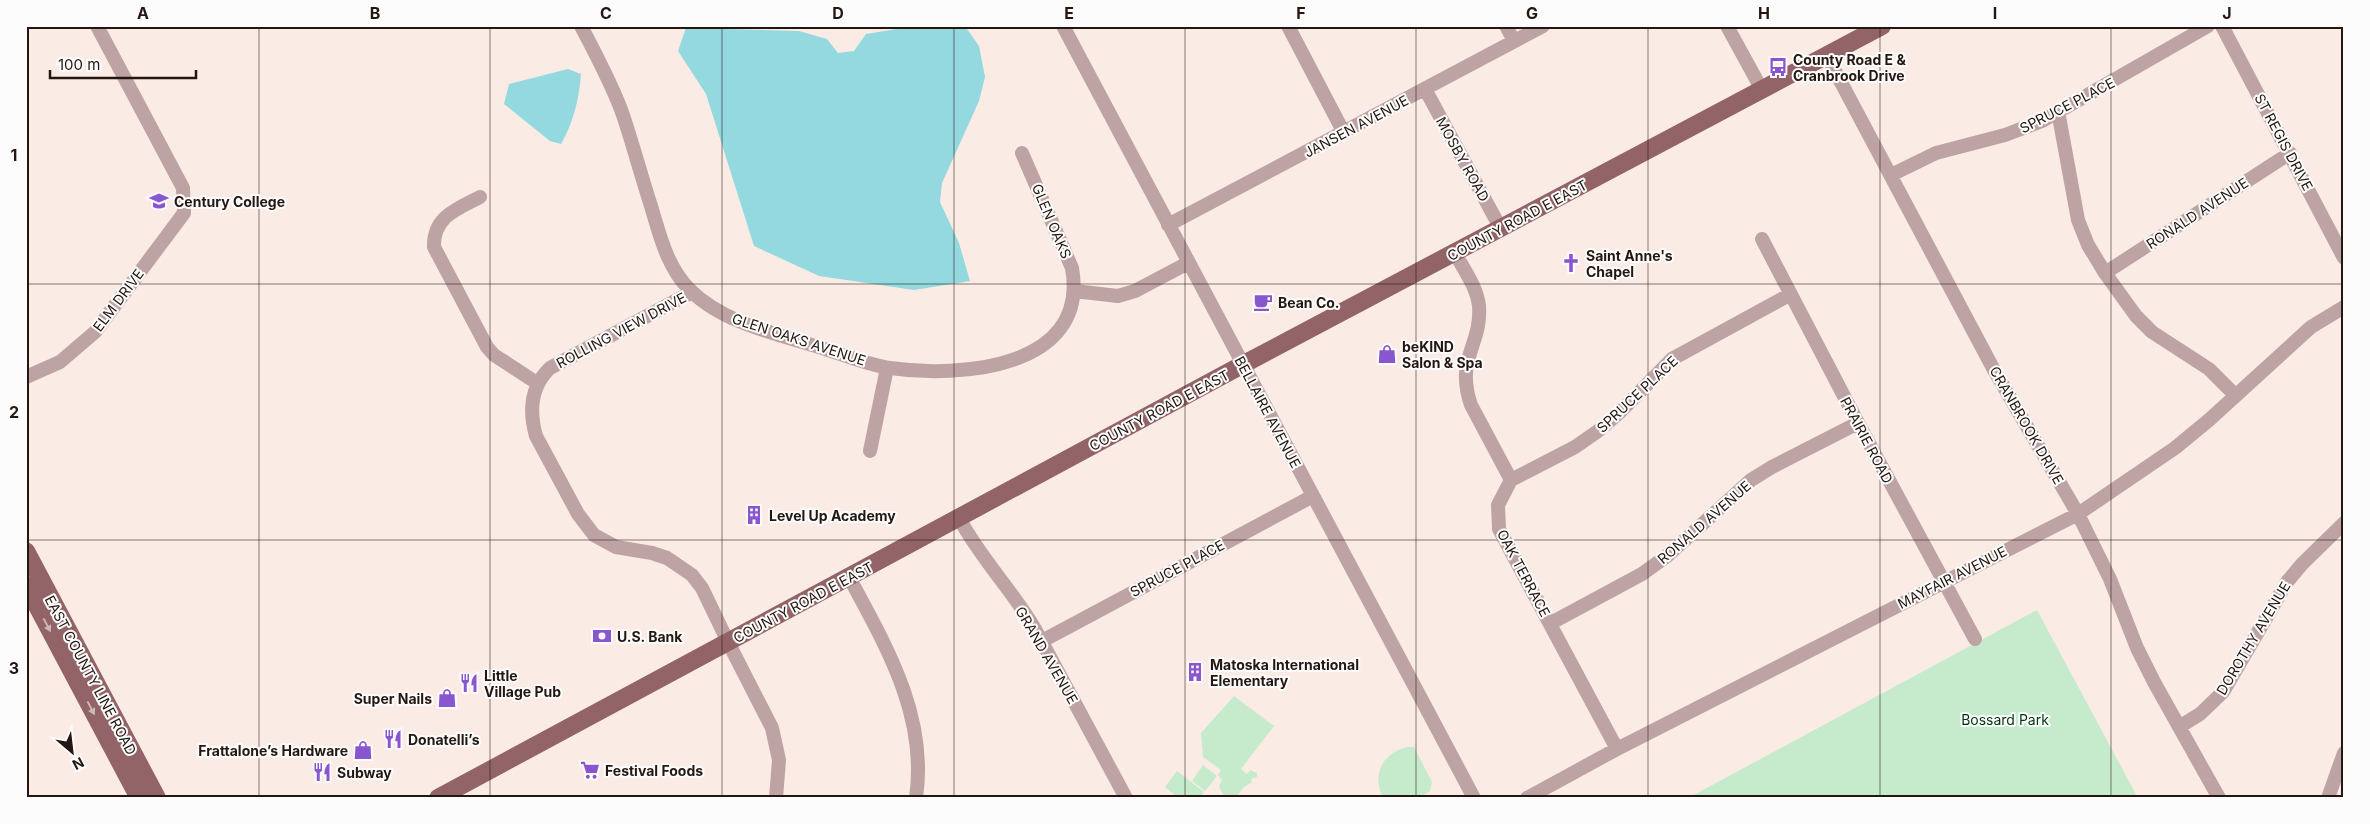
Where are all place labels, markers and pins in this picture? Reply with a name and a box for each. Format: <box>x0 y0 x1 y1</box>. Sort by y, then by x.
place label: County Road E & Cranbrook Drive <box>1793 51 1906 84</box>
bus stop icon: County Road E & Cranbrook Drive <box>1767 56 1789 78</box>
school or university icon: Century College <box>148 190 170 212</box>
place label: Century College <box>174 193 285 210</box>
place label: Saint Anne's Chapel <box>1586 247 1673 280</box>
church icon: Saint Anne's Chapel <box>1560 252 1582 274</box>
cafe icon: Bean Co. <box>1252 291 1274 313</box>
place label: Bean Co. <box>1278 294 1340 311</box>
place label: beKIND Salon & Spa <box>1402 338 1483 371</box>
shop icon: beKIND Salon & Spa <box>1376 343 1398 365</box>
building icon: Level Up Academy <box>743 504 765 526</box>
place label: Level Up Academy <box>769 507 896 524</box>
bank icon: U.S. Bank <box>591 625 613 647</box>
place label: U.S. Bank <box>617 628 683 645</box>
place label: Matoska International Elementary <box>1210 656 1359 689</box>
building icon: Matoska International Elementary <box>1184 661 1206 683</box>
place label: Little Village Pub <box>484 667 561 700</box>
restaurant icon: Little Village Pub <box>458 672 480 694</box>
shop icon: Super Nails <box>436 687 458 709</box>
place label: Super Nails <box>354 690 432 707</box>
restaurant icon: Donatelli’s <box>382 728 404 750</box>
place label: Donatelli’s <box>408 731 480 748</box>
shop icon: Frattalone’s Hardware <box>352 739 374 761</box>
place label: Frattalone’s Hardware <box>198 742 348 759</box>
supermarket icon: Festival Foods <box>579 759 601 781</box>
restaurant icon: Subway <box>311 761 333 783</box>
place label: Festival Foods <box>605 762 703 779</box>
place label: Subway <box>337 764 392 781</box>

